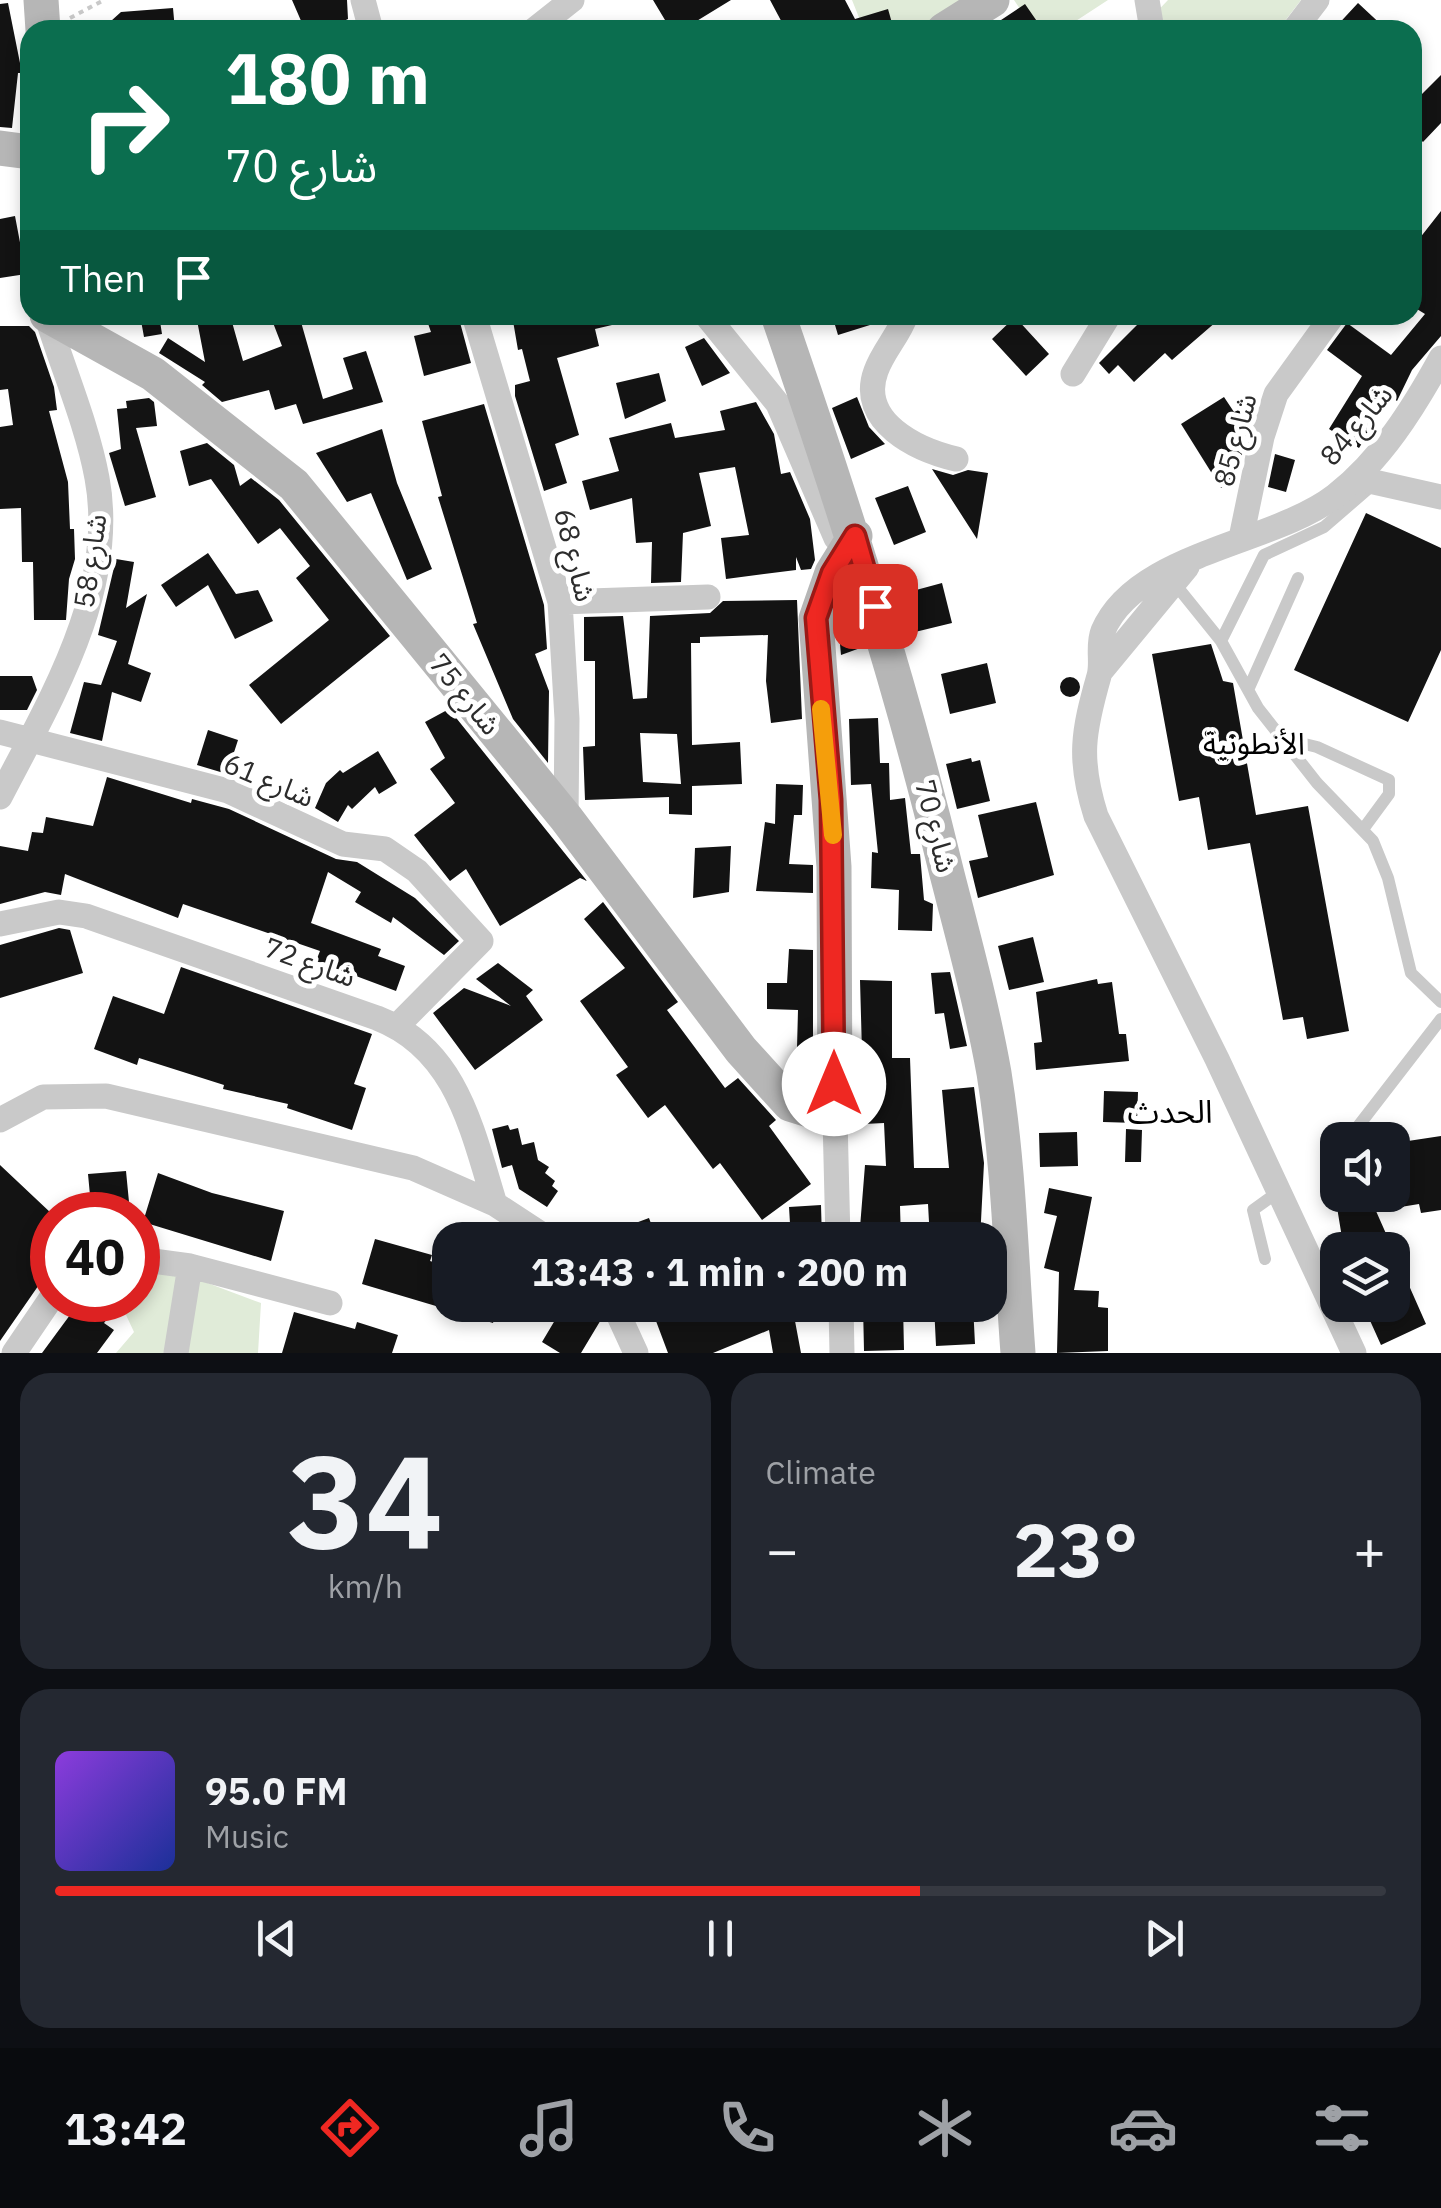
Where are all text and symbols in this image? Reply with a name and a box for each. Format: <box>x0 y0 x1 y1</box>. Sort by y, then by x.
text: 180 m <box>225 32 430 123</box>
icon: right <box>60 60 190 190</box>
text: شارع 70 <box>225 136 377 194</box>
icon: arrive <box>166 250 221 305</box>
text: Then <box>60 253 146 302</box>
street label: شارع 84 <box>1311 376 1403 475</box>
street label: شارع 85 <box>1204 389 1268 491</box>
street label: شارع 68 <box>543 504 605 606</box>
street label: شارع 58 <box>65 511 117 611</box>
pin <box>833 564 918 649</box>
icon: arrive <box>848 579 903 634</box>
street label: شارع 75 <box>419 645 510 744</box>
district label: الأنطونية <box>1203 723 1305 762</box>
street label: شارع 61 <box>217 744 320 818</box>
street label: شارع 70 <box>904 775 966 877</box>
street label: شارع 72 <box>258 928 361 998</box>
position arrow <box>782 1032 886 1136</box>
district label: الحدث <box>1127 1090 1213 1132</box>
map controls <box>1320 1122 1410 1322</box>
button: sound <box>1320 1122 1410 1212</box>
speed limit sign: 40 <box>30 1192 160 1322</box>
button: layers <box>1320 1232 1410 1322</box>
text: 13:43 · 1 min · 200 m <box>531 1247 908 1296</box>
text: 34 <box>287 1415 443 1584</box>
text: Climate <box>766 1451 876 1493</box>
text: 23° <box>1013 1500 1138 1598</box>
text: − <box>766 1514 799 1585</box>
text: + <box>1353 1514 1386 1585</box>
text: km/h <box>328 1565 403 1607</box>
text: 95.0 FM <box>205 1766 348 1815</box>
text: Music <box>205 1815 289 1857</box>
icon: previous <box>249 1911 304 1966</box>
icon: pause <box>693 1911 748 1966</box>
icon: next <box>1137 1911 1192 1966</box>
icon: directions <box>315 2093 385 2163</box>
icon: music <box>514 2093 584 2163</box>
icon: phone <box>712 2093 782 2163</box>
icon: climate <box>910 2093 980 2163</box>
icon: car <box>1108 2093 1178 2163</box>
icon: filters <box>1307 2093 1377 2163</box>
text: 13:42 <box>64 2099 187 2157</box>

